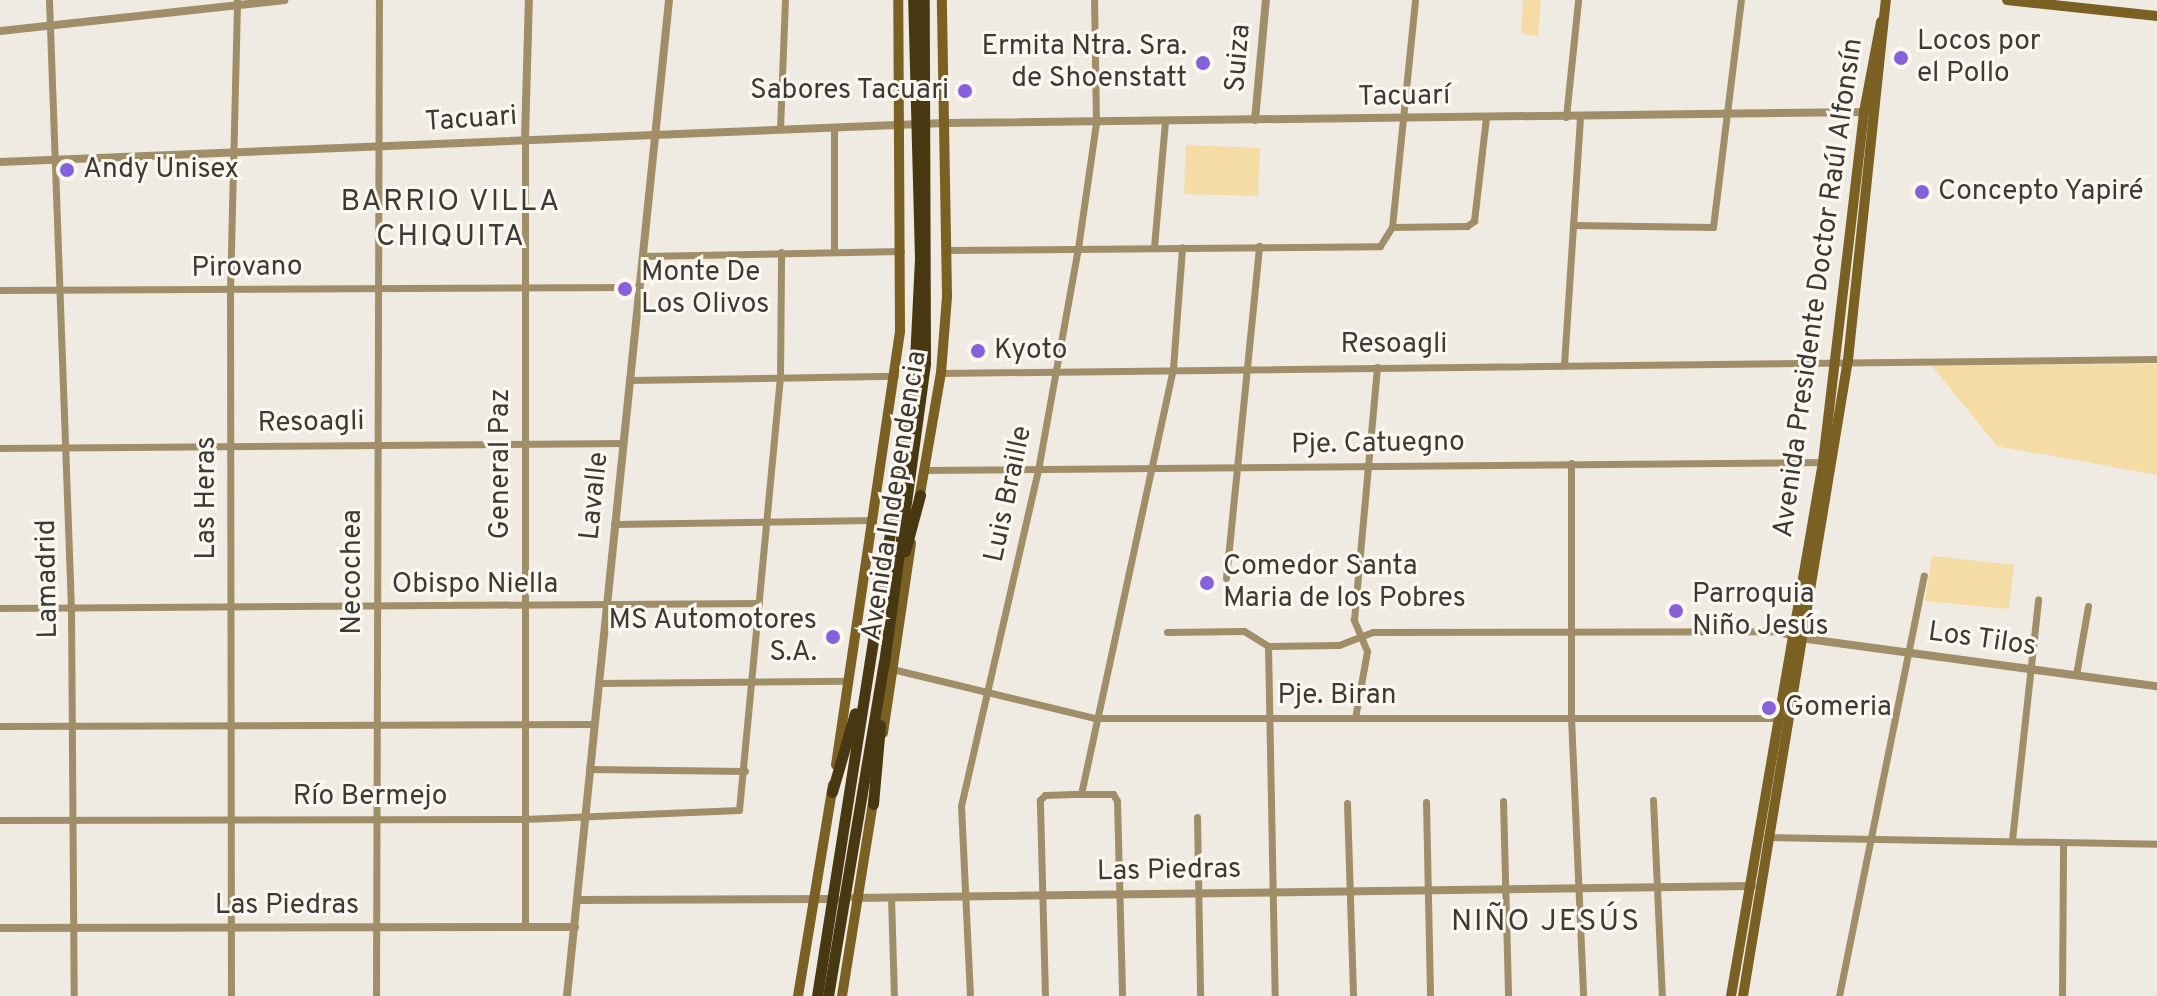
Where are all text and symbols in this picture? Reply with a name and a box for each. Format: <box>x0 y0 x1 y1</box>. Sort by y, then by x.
street label: Suiza <box>1219 22 1259 94</box>
place label: Locos por el Pollo <box>1917 25 2041 91</box>
place label: Ermita Ntra. Sra. de Shoenstatt <box>981 30 1187 96</box>
street label: Avenida Presidente Doctor Raúl Alfonsín <box>1767 36 1871 540</box>
marker: Locos por el Pollo <box>1892 49 1910 67</box>
marker: Ermita Ntra. Sra. de Shoenstatt <box>1194 54 1212 72</box>
place label: Sabores Tacuari <box>749 74 949 108</box>
street label: Tacuarí <box>1357 79 1451 115</box>
marker: Sabores Tacuari <box>956 82 974 100</box>
street label: Tacuari <box>424 100 518 140</box>
place label: Andy Unisex <box>83 153 239 187</box>
marker: Andy Unisex <box>58 161 76 179</box>
place label: Concepto Yapiré <box>1938 175 2145 209</box>
marker: Concepto Yapiré <box>1913 183 1931 201</box>
district label: BARRIO VILLA CHIQUITA <box>340 185 562 256</box>
street label: Pirovano <box>191 250 303 286</box>
place label: Monte De Los Olivos <box>641 256 769 322</box>
marker: Monte De Los Olivos <box>616 280 634 298</box>
street label: Resoagli <box>1341 328 1447 362</box>
place label: Kyoto <box>994 334 1067 368</box>
marker: Kyoto <box>969 342 987 360</box>
street label: Avenida Independencia <box>855 349 935 643</box>
street label: General Paz <box>484 388 518 540</box>
street label: Resoagli <box>257 405 365 441</box>
street label: Luis Braille <box>978 423 1040 565</box>
street label: Pje. Catuegno <box>1291 426 1465 462</box>
street label: Las Heras <box>190 436 224 560</box>
street label: Lavalle <box>574 450 616 542</box>
street label: Necochea <box>336 509 370 635</box>
street label: Lamadrid <box>30 519 66 639</box>
place label: Comedor Santa Maria de los Pobres <box>1223 550 1466 616</box>
street label: Obispo Niella <box>392 568 558 602</box>
marker: Comedor Santa Maria de los Pobres <box>1198 574 1216 592</box>
place label: Parroquia Niño Jesús <box>1692 578 1829 644</box>
marker: Parroquia Niño Jesús <box>1667 602 1685 620</box>
place label: MS Automotores S.A. <box>607 604 817 670</box>
street label: Los Tilos <box>1925 616 2039 664</box>
marker: MS Automotores S.A. <box>824 628 842 646</box>
street label: Pje. Biran <box>1277 679 1397 713</box>
place label: Gomeria <box>1785 691 1892 725</box>
marker: Gomeria <box>1760 699 1778 717</box>
street label: Río Bermejo <box>293 780 447 814</box>
street label: Las Piedras <box>1097 853 1241 889</box>
street label: Las Piedras <box>215 889 359 923</box>
district label: NIÑO JESÚS <box>1451 905 1641 941</box>

